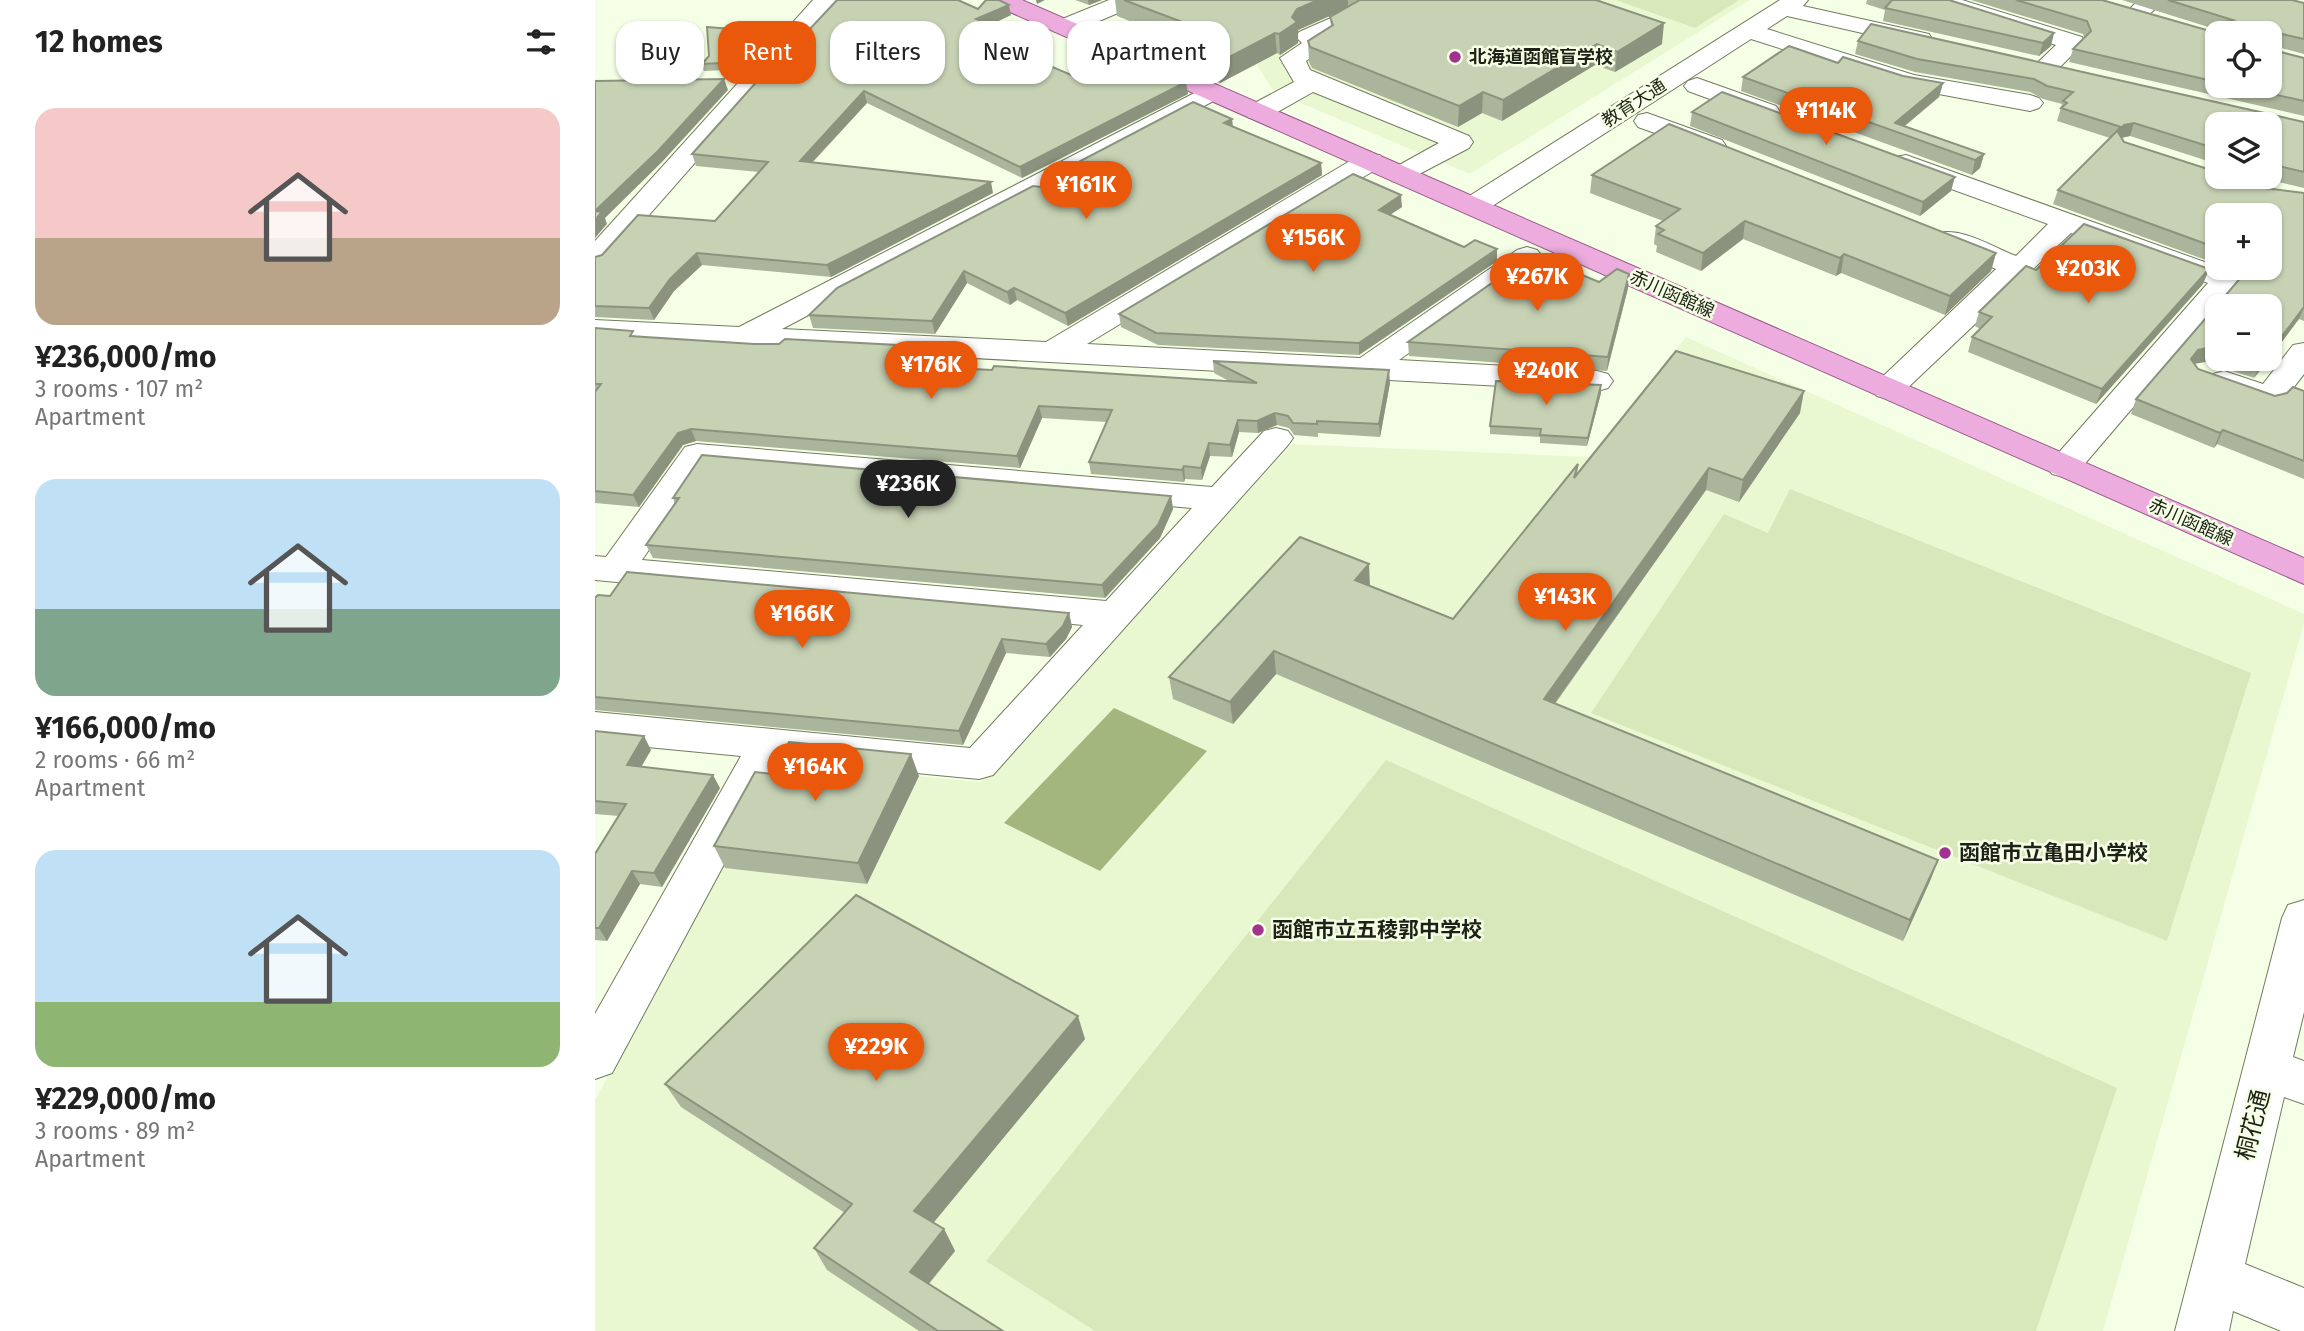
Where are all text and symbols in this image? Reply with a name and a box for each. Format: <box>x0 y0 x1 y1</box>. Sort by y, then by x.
chip: Buy <box>616 21 704 84</box>
chip: Rent <box>718 21 816 84</box>
chip: Filters <box>830 21 945 84</box>
chip: New <box>959 21 1053 84</box>
chip: Apartment <box>1067 21 1230 84</box>
map controls <box>2205 21 2282 371</box>
button: locate <box>2205 21 2282 98</box>
icon: filters <box>522 23 560 61</box>
text: 12 homes <box>35 24 163 60</box>
place label: 北海道函館盲学校 <box>1469 46 1613 68</box>
marker: 北海道函館盲学校 <box>1447 49 1463 65</box>
street label: 教育大通 <box>1598 74 1670 132</box>
pin: ¥114K <box>1777 88 1875 147</box>
text: ¥114K <box>1796 96 1856 124</box>
button: layers <box>2205 112 2282 189</box>
icon: home <box>235 154 361 280</box>
pin: ¥161K <box>1037 162 1135 221</box>
text: ¥161K <box>1056 170 1116 198</box>
button: + <box>2205 203 2282 280</box>
pin: ¥156K <box>1264 215 1362 274</box>
text: ¥156K <box>1282 223 1344 251</box>
pin: ¥203K <box>2039 246 2137 305</box>
pin: ¥267K <box>1488 254 1586 313</box>
text: ¥203K <box>2056 254 2120 282</box>
text: ¥267K <box>1506 262 1568 290</box>
street label: 赤川函館線 <box>1626 266 1718 322</box>
button: − <box>2205 294 2282 371</box>
text: ¥236,000/mo <box>35 339 216 375</box>
pin: ¥176K <box>882 342 980 401</box>
pin: ¥240K <box>1497 348 1595 407</box>
text: ¥176K <box>901 350 961 378</box>
text: ¥240K <box>1514 356 1578 384</box>
text: 3 rooms · 107 m² <box>35 375 203 403</box>
text: Apartment <box>35 403 145 431</box>
pin: ¥236K <box>859 461 957 520</box>
text: ¥236K <box>876 469 940 497</box>
street label: 赤川函館線 <box>2145 494 2237 550</box>
icon: home <box>235 525 361 651</box>
pin: ¥143K <box>1516 574 1614 633</box>
text: ¥143K <box>1534 582 1596 610</box>
pin: ¥166K <box>753 590 851 650</box>
text: ¥166K <box>770 599 834 627</box>
text: ¥166,000/mo <box>35 710 216 746</box>
pin: ¥164K <box>766 744 864 803</box>
text: 2 rooms · 66 m² <box>35 746 195 774</box>
text: ¥164K <box>783 752 847 780</box>
text: Apartment <box>35 774 145 802</box>
place label: 函館市立亀田小学校 <box>1959 840 2148 866</box>
marker: 函館市立亀田小学校 <box>1937 845 1953 861</box>
icon: home <box>235 896 361 1022</box>
place label: 函館市立五稜郭中学校 <box>1272 917 1482 943</box>
marker: 函館市立五稜郭中学校 <box>1250 922 1266 938</box>
pin: ¥229K <box>827 1024 925 1083</box>
text: ¥229K <box>844 1032 908 1060</box>
text: ¥229,000/mo <box>35 1081 216 1117</box>
street label: 桐花通 <box>2231 1087 2275 1163</box>
text: 3 rooms · 89 m² <box>35 1117 195 1145</box>
text: Apartment <box>35 1145 145 1173</box>

